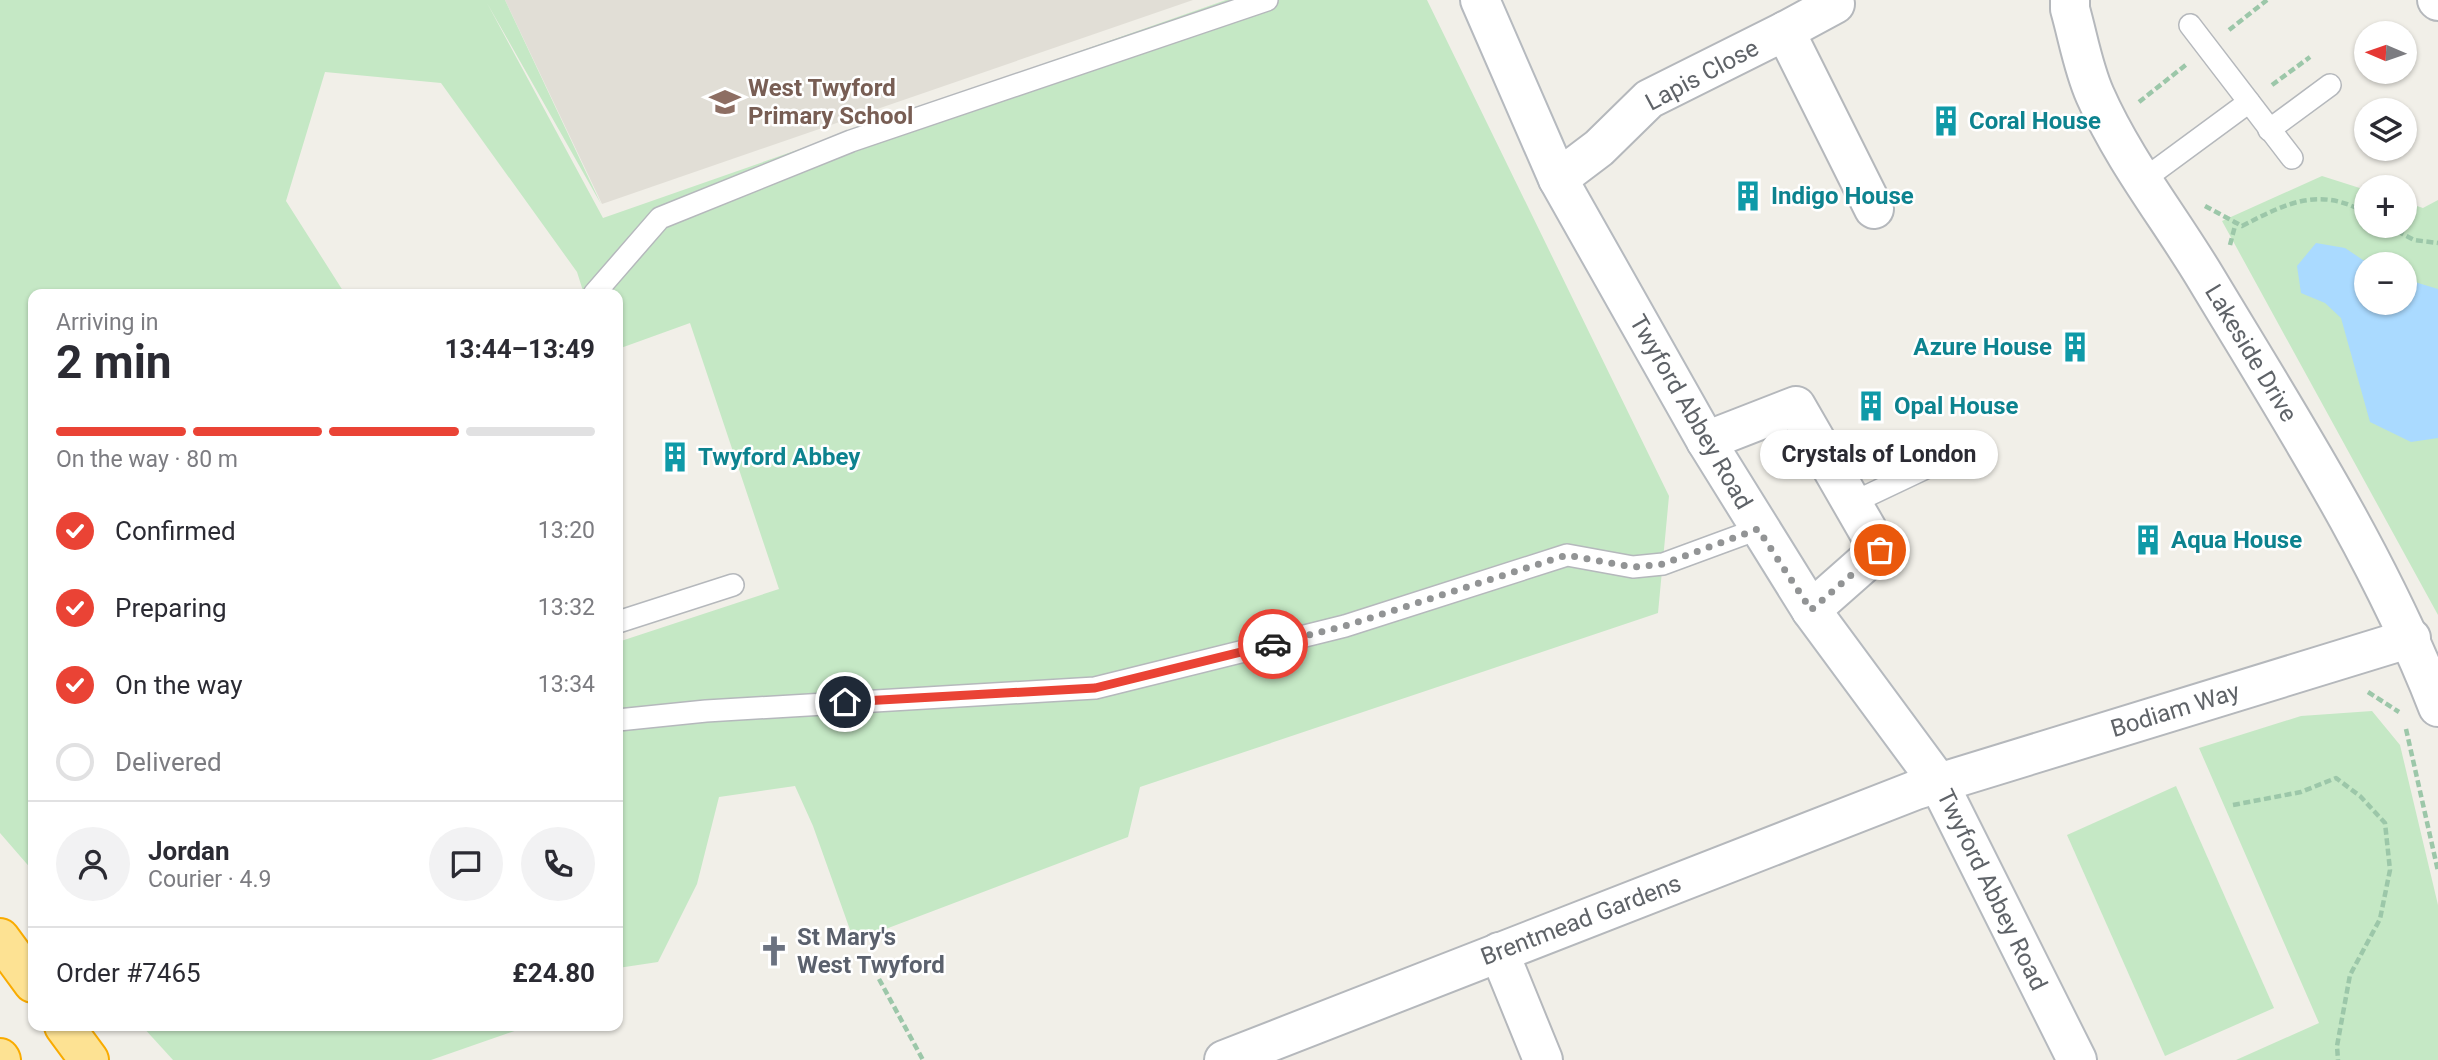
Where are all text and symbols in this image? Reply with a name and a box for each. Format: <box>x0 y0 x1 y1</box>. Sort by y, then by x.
north arrow <box>2354 21 2417 84</box>
map controls <box>2354 21 2417 315</box>
street label: Lapis Close <box>1641 34 1763 116</box>
place label: West Twyford Primary School <box>748 74 913 130</box>
school or university icon: West Twyford Primary School <box>708 85 742 119</box>
button: layers <box>2354 98 2417 161</box>
building icon: Coral House <box>1929 104 1963 138</box>
place label: Coral House <box>1969 107 2101 135</box>
button: + <box>2354 175 2417 238</box>
building icon: Indigo House <box>1731 179 1765 213</box>
place label: Indigo House <box>1771 182 1914 210</box>
button: − <box>2354 252 2417 315</box>
street label: Lakeside Drive <box>2199 279 2303 427</box>
text: Arriving in <box>56 309 159 336</box>
street label: Twyford Abbey Road <box>1624 310 1758 514</box>
building icon: Azure House <box>2058 330 2092 364</box>
place label: Azure House <box>1913 333 2052 361</box>
text: 13:44–13:49 <box>445 334 595 364</box>
text: 2 min <box>56 335 172 389</box>
building icon: Opal House <box>1854 389 1888 423</box>
place label: Opal House <box>1894 392 2018 420</box>
callout: Crystals of London <box>1761 431 1999 480</box>
building icon: Twyford Abbey <box>658 440 692 474</box>
text: Crystals of London <box>1782 441 1976 468</box>
place label: Twyford Abbey <box>698 443 861 471</box>
text: On the way · 80 m <box>56 446 238 473</box>
icon: check <box>56 512 94 550</box>
text: Confirmed <box>115 516 236 546</box>
text: 13:20 <box>538 517 595 544</box>
pin <box>1850 520 1910 580</box>
building icon: Aqua House <box>2131 523 2165 557</box>
place label: Aqua House <box>2171 526 2302 554</box>
icon: bag <box>1861 531 1899 569</box>
icon: check <box>56 589 94 627</box>
text: Preparing <box>115 593 227 623</box>
text: 13:32 <box>538 594 595 621</box>
courier <box>1238 609 1308 679</box>
icon: car <box>1254 625 1292 663</box>
icon: check <box>56 666 94 704</box>
text: On the way <box>115 670 243 700</box>
text: 13:34 <box>538 671 595 698</box>
pin <box>815 672 875 732</box>
street label: Bodiam Way <box>2107 677 2243 743</box>
icon: home <box>826 683 864 721</box>
text: Delivered <box>115 747 222 777</box>
street label: Twyford Abbey Road <box>1931 785 2053 995</box>
button: person <box>56 827 130 901</box>
button: chat <box>429 827 503 901</box>
button: phone <box>521 827 595 901</box>
text: Jordan <box>148 836 230 866</box>
text: Courier · 4.9 <box>148 866 271 893</box>
street label: Brentmead Gardens <box>1477 869 1685 971</box>
place label: St Mary's West Twyford <box>797 923 945 979</box>
church icon: St Mary's West Twyford <box>757 934 791 968</box>
text: Order #7465 <box>56 958 201 988</box>
text: £24.80 <box>512 958 595 988</box>

